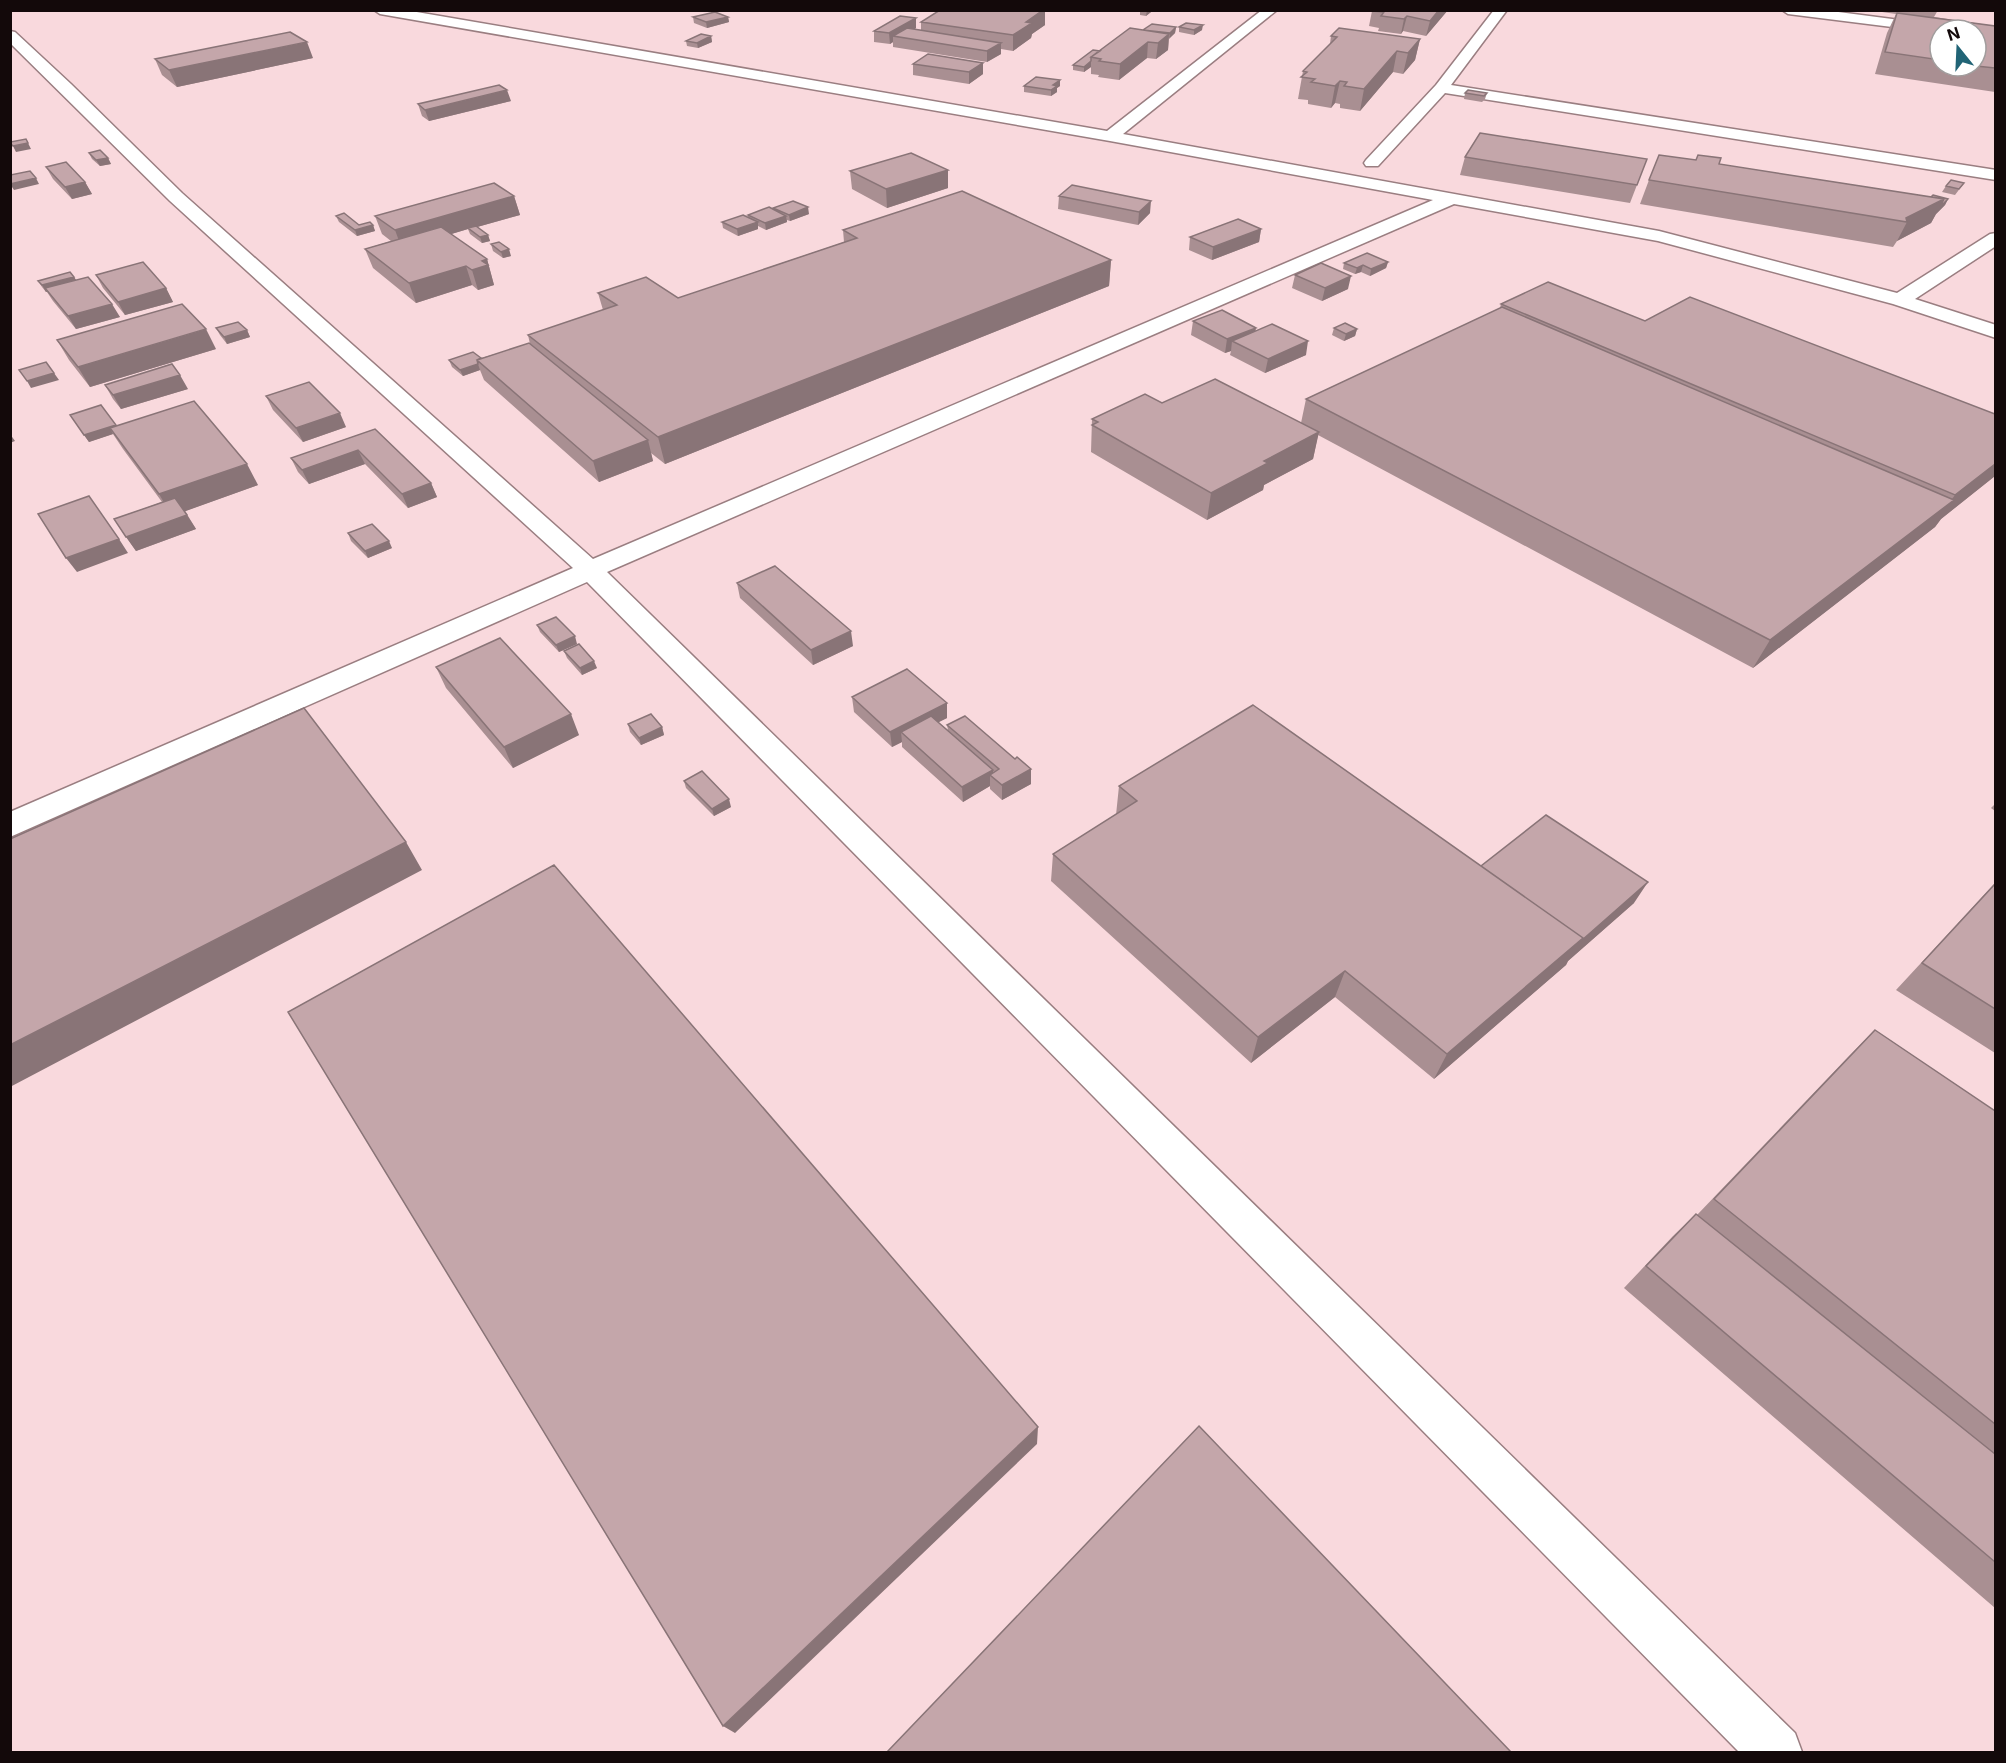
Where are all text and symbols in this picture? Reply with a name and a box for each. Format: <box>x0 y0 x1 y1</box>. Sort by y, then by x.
north arrow <box>1928 18 1988 78</box>
text: N <box>1944 22 1962 45</box>

